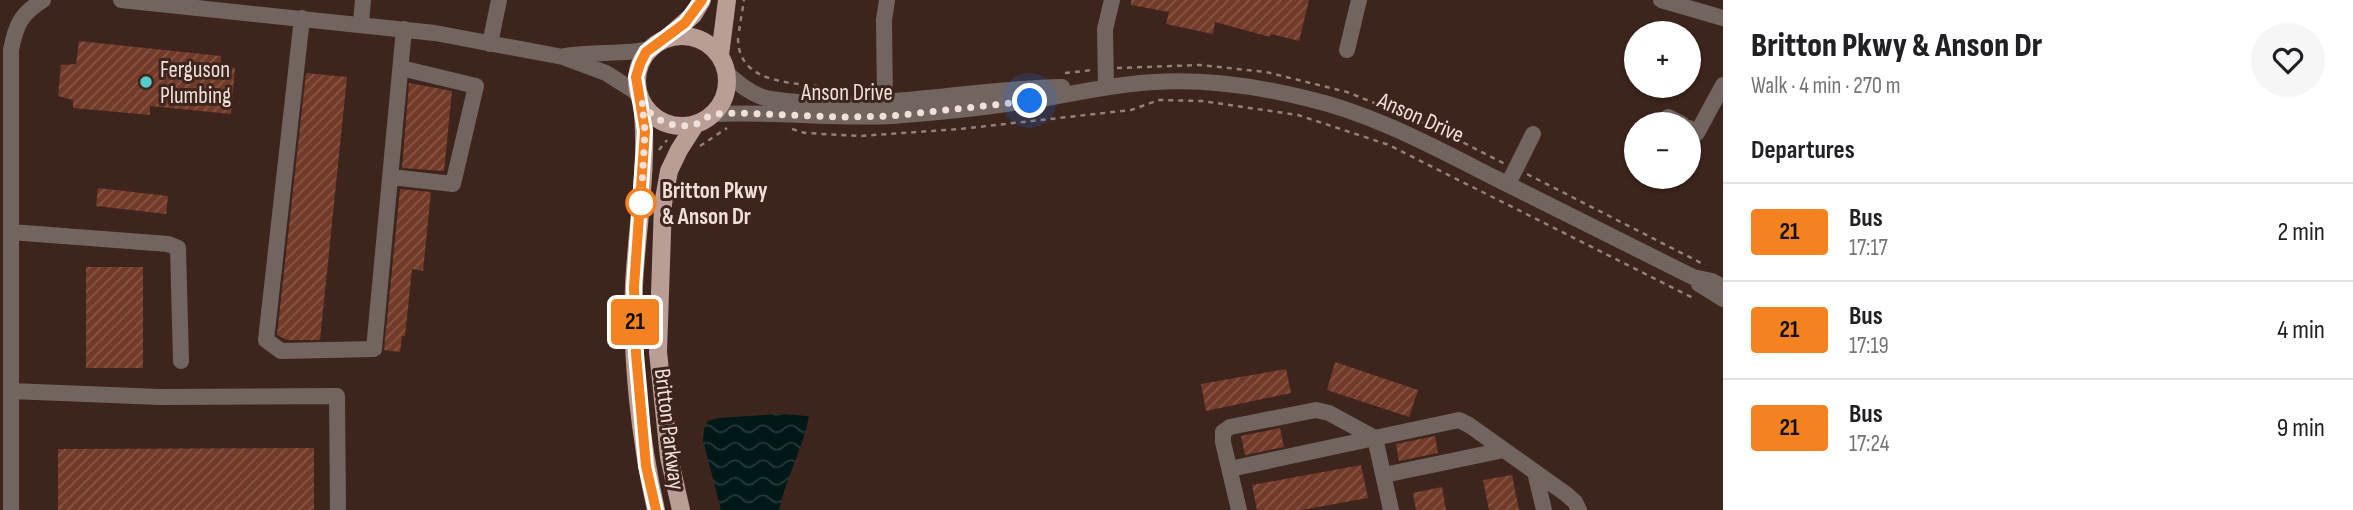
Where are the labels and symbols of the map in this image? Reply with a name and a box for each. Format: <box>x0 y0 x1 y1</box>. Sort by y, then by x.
place label: Ferguson Plumbing <box>160 56 231 110</box>
marker: Ferguson Plumbing <box>138 74 154 90</box>
street label: Anson Drive <box>800 79 893 107</box>
your location <box>1012 83 1047 118</box>
street label: Anson Drive <box>1372 86 1468 149</box>
place label: Britton Pkwy & Anson Dr <box>662 177 768 231</box>
marker: Britton Pkwy & Anson Dr <box>626 188 656 218</box>
line badge: 21 <box>604 299 666 345</box>
street label: Britton Parkway <box>648 367 690 491</box>

